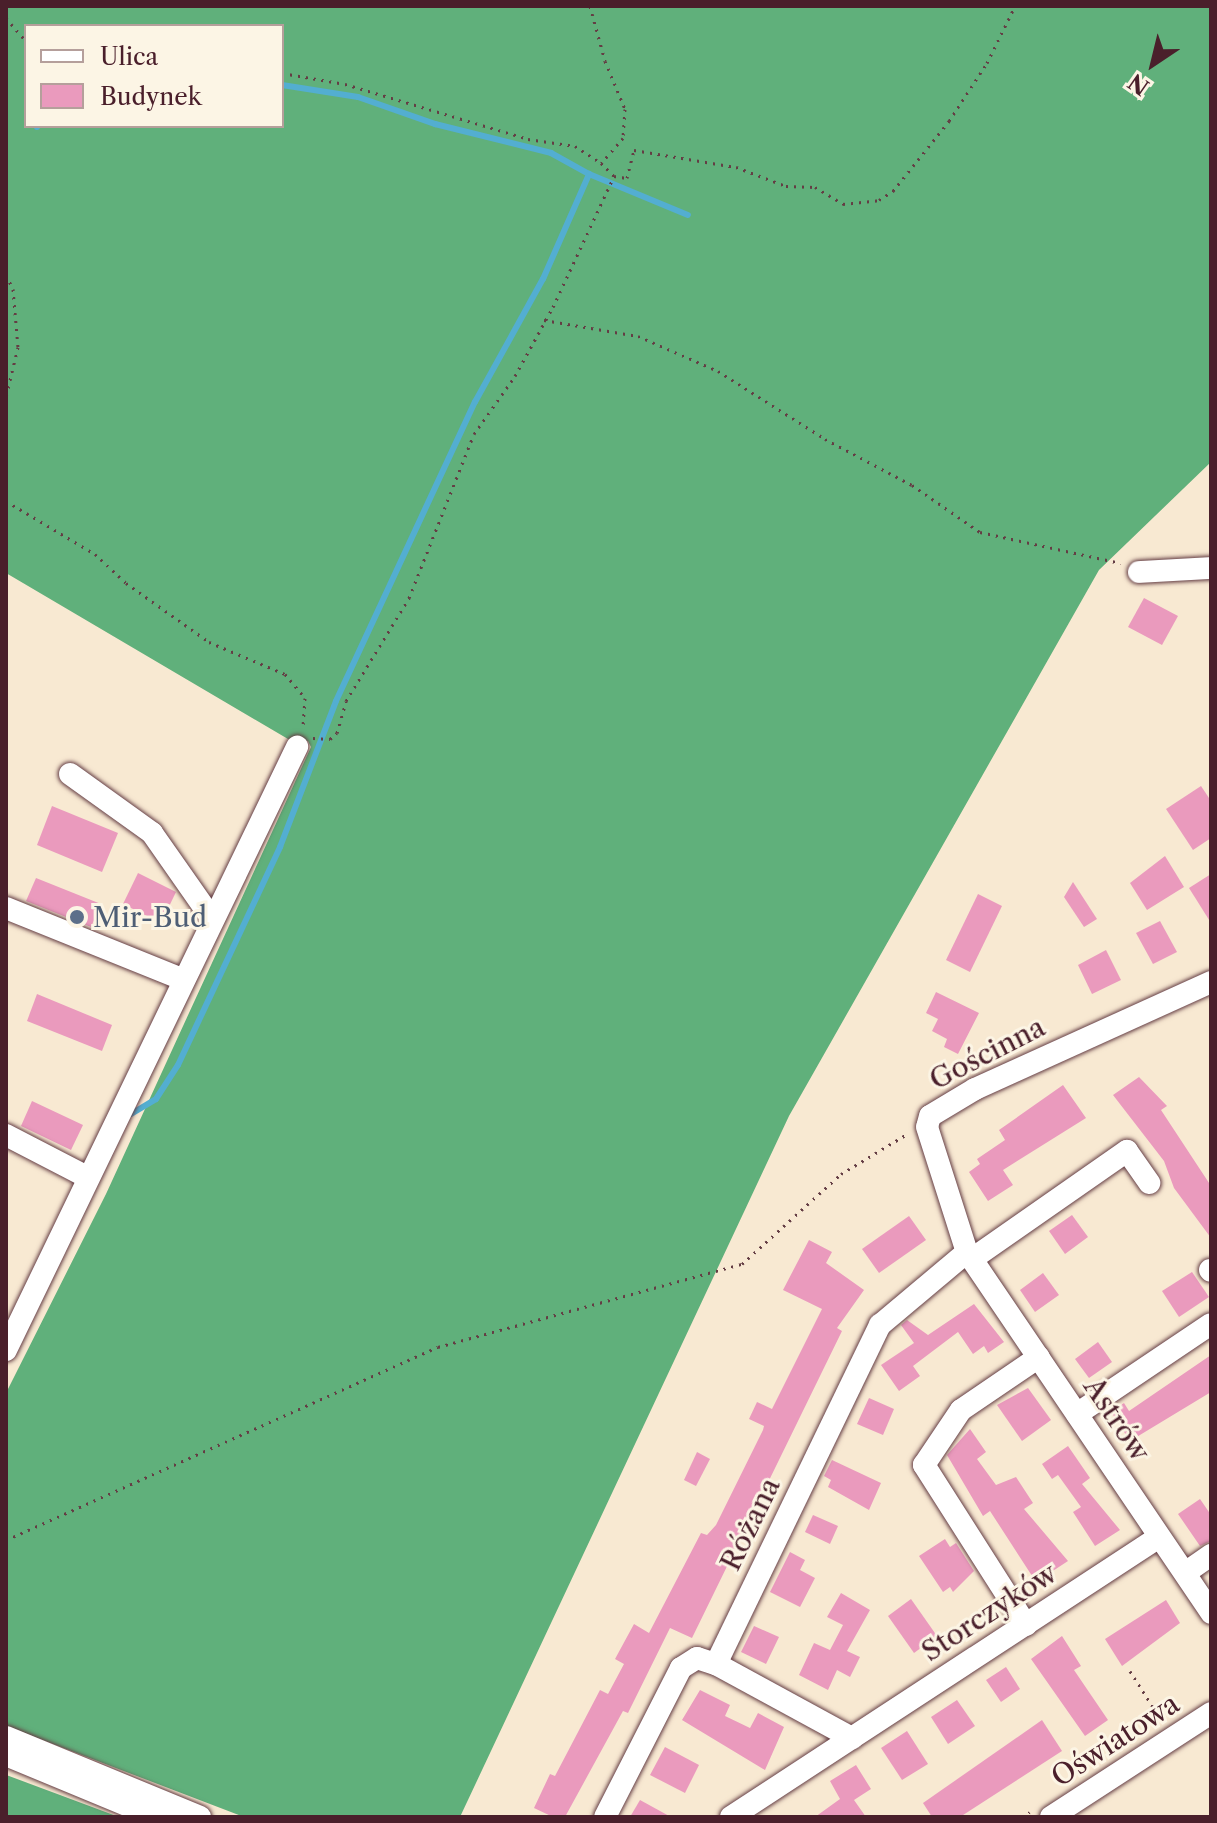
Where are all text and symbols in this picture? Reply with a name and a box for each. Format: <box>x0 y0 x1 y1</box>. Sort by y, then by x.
legend <box>24 24 284 128</box>
north arrow <box>1113 24 1193 104</box>
text: Ulica <box>100 42 158 71</box>
text: N <box>1123 68 1155 101</box>
text: Budynek <box>100 82 202 111</box>
place label: Mir-Bud <box>93 900 207 934</box>
marker: Mir-Bud <box>68 908 86 926</box>
street label: Gościnna <box>924 1010 1050 1096</box>
street label: Astrów <box>1077 1371 1157 1467</box>
street label: Różana <box>713 1472 787 1576</box>
street label: Storczyków <box>915 1556 1063 1668</box>
street label: Oświatowa <box>1045 1686 1185 1794</box>

